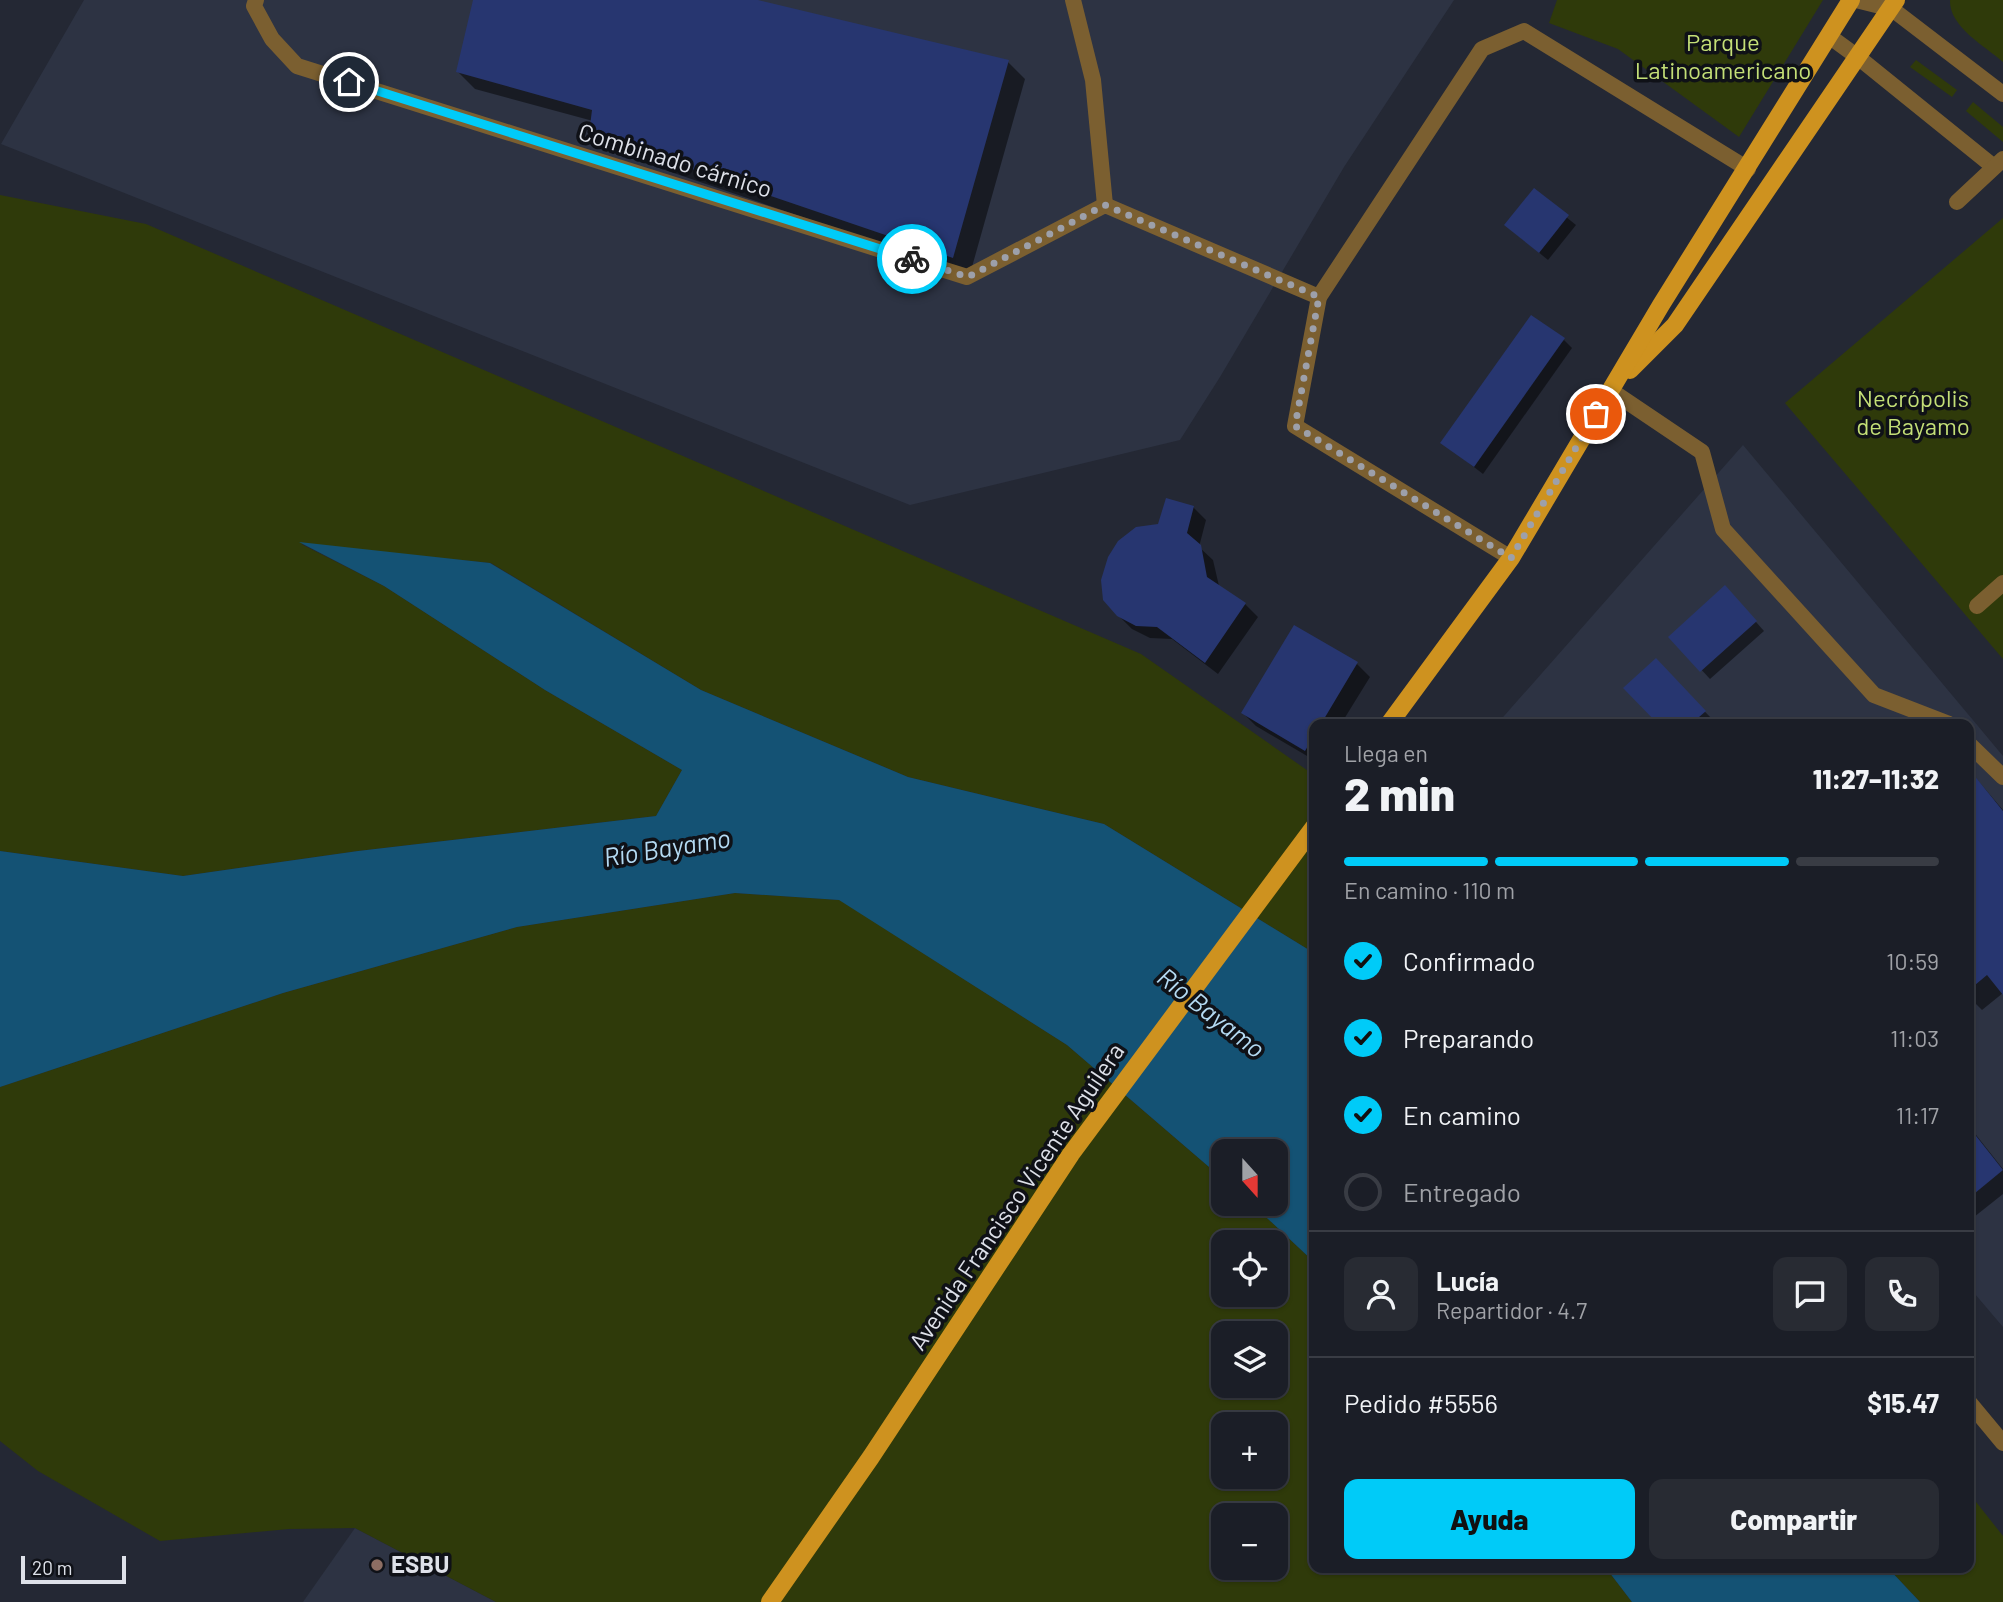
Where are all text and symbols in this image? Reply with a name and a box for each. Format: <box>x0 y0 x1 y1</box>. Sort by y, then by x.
park label: Parque Latinoamericano <box>1635 27 1811 84</box>
pin <box>319 52 379 112</box>
icon: home <box>330 63 368 101</box>
street label: Combinado cárnico <box>575 116 776 203</box>
courier <box>877 224 947 294</box>
icon: bike <box>893 240 931 278</box>
park label: Necrópolis de Bayamo <box>1856 383 1970 440</box>
pin <box>1566 384 1626 444</box>
icon: bag <box>1577 395 1615 433</box>
text: Llega en <box>1344 739 1428 767</box>
text: 11:27–11:32 <box>1813 763 1939 794</box>
text: 2 min <box>1344 765 1455 820</box>
water label: Río Bayamo <box>601 821 732 872</box>
text: En camino · 110 m <box>1344 876 1515 904</box>
icon: check <box>1344 942 1382 980</box>
text: Confirmado <box>1403 945 1535 976</box>
text: 10:59 <box>1886 947 1939 975</box>
water label: Río Bayamo <box>1152 960 1272 1063</box>
icon: check <box>1344 1019 1382 1057</box>
text: Preparando <box>1403 1022 1534 1053</box>
text: 11:03 <box>1890 1024 1939 1052</box>
street label: Avenida Francisco Vicente Aguilera <box>902 1037 1130 1355</box>
icon: check <box>1344 1096 1382 1134</box>
text: En camino <box>1403 1099 1521 1130</box>
text: 11:17 <box>1896 1101 1939 1129</box>
north arrow <box>1211 1139 1288 1216</box>
map controls <box>1211 1139 1288 1580</box>
text: Entregado <box>1403 1176 1521 1207</box>
button: locate <box>1211 1230 1288 1307</box>
button: person <box>1344 1257 1418 1331</box>
button: chat <box>1773 1257 1847 1331</box>
button: phone <box>1865 1257 1939 1331</box>
text: Lucía <box>1436 1265 1499 1296</box>
text: Repartidor · 4.7 <box>1436 1296 1587 1324</box>
button: layers <box>1211 1321 1288 1398</box>
text: Pedido #5556 <box>1344 1387 1498 1418</box>
text: $15.47 <box>1867 1387 1939 1418</box>
button: + <box>1211 1412 1288 1489</box>
button: Ayuda <box>1344 1479 1635 1559</box>
button: Compartir <box>1649 1479 1939 1559</box>
button: − <box>1211 1503 1288 1580</box>
place label: ESBU <box>391 1549 449 1578</box>
scale bar <box>21 1553 126 1585</box>
text: 20 m <box>32 1556 72 1579</box>
marker: ESBU <box>369 1557 385 1573</box>

